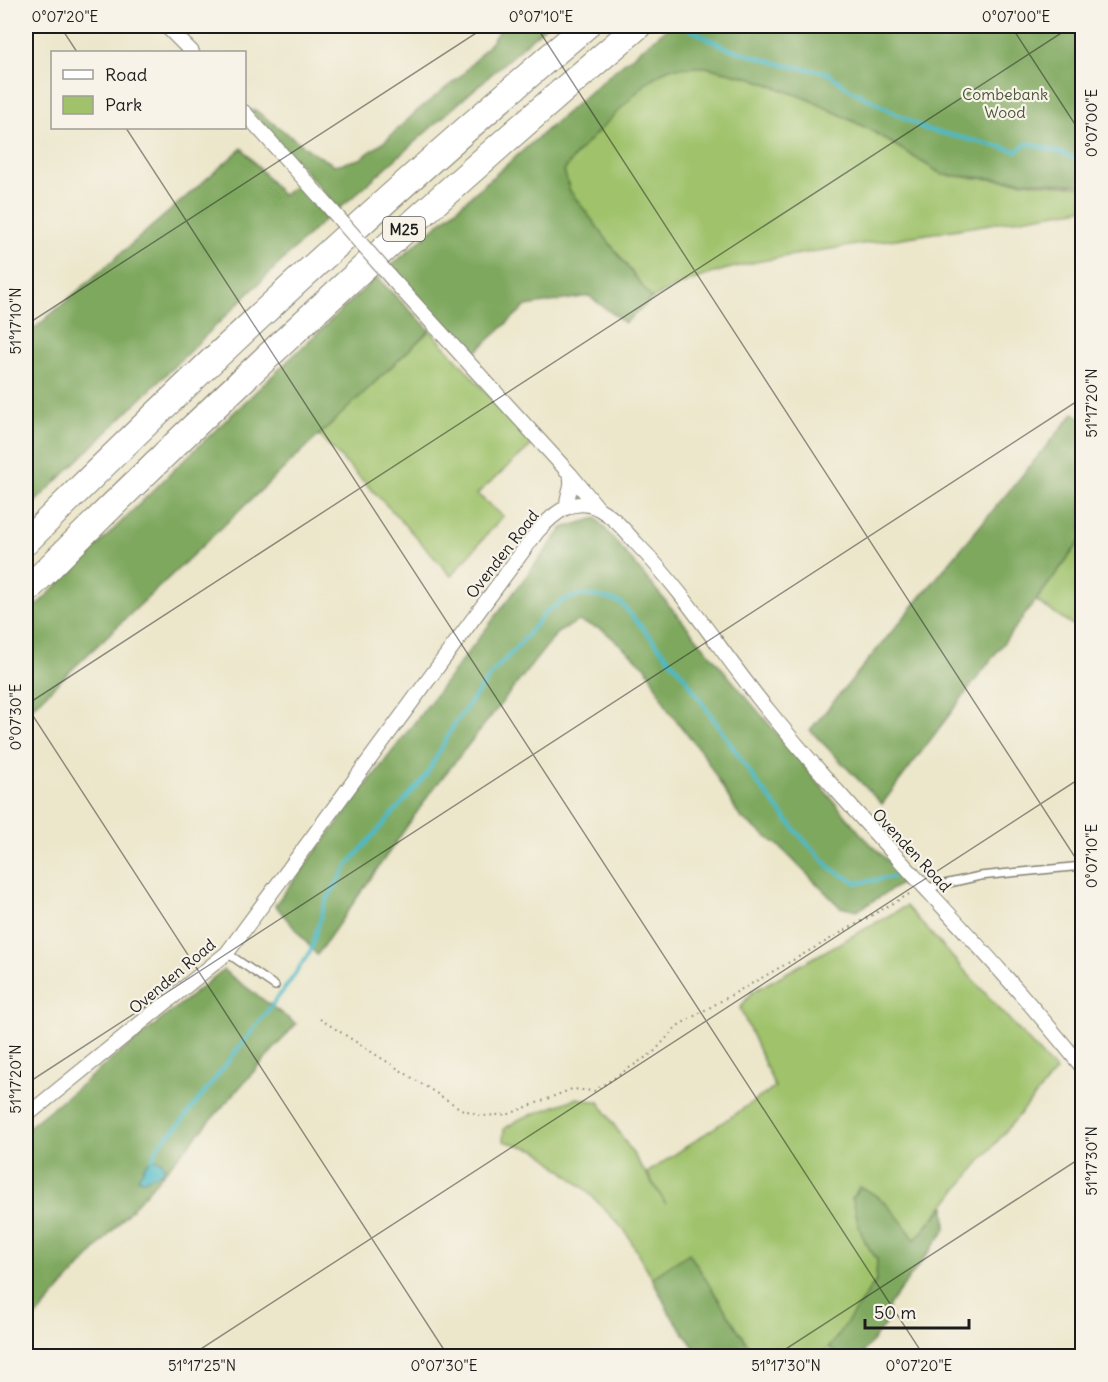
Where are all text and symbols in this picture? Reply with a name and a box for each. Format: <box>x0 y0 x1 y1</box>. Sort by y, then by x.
text: 0°07'20"E <box>32 7 99 26</box>
text: 0°07'10"E <box>509 7 573 26</box>
text: 0°07'00"E <box>982 7 1050 26</box>
legend <box>51 51 246 129</box>
text: Road <box>105 63 148 86</box>
park label: Combebank Wood <box>962 84 1048 122</box>
text: 0°07'00"E <box>1082 89 1101 157</box>
text: Park <box>105 93 142 116</box>
road number: M25 <box>383 217 425 241</box>
text: 51°17'10"N <box>6 287 25 355</box>
text: 51°17'20"N <box>1082 368 1101 438</box>
street label: Ovenden Road <box>461 506 543 602</box>
text: 0°07'30"E <box>6 683 25 751</box>
street label: Ovenden Road <box>868 804 956 896</box>
text: 0°07'10"E <box>1082 824 1101 888</box>
street label: Ovenden Road <box>125 934 219 1018</box>
text: 51°17'20"N <box>6 1044 25 1114</box>
text: 51°17'30"N <box>1082 1126 1101 1196</box>
scale bar <box>865 1292 968 1330</box>
text: 50 m <box>874 1301 916 1324</box>
text: 51°17'25"N <box>168 1356 236 1375</box>
text: 0°07'30"E <box>410 1356 478 1375</box>
text: 51°17'30"N <box>751 1356 821 1375</box>
text: 0°07'20"E <box>886 1356 953 1375</box>

